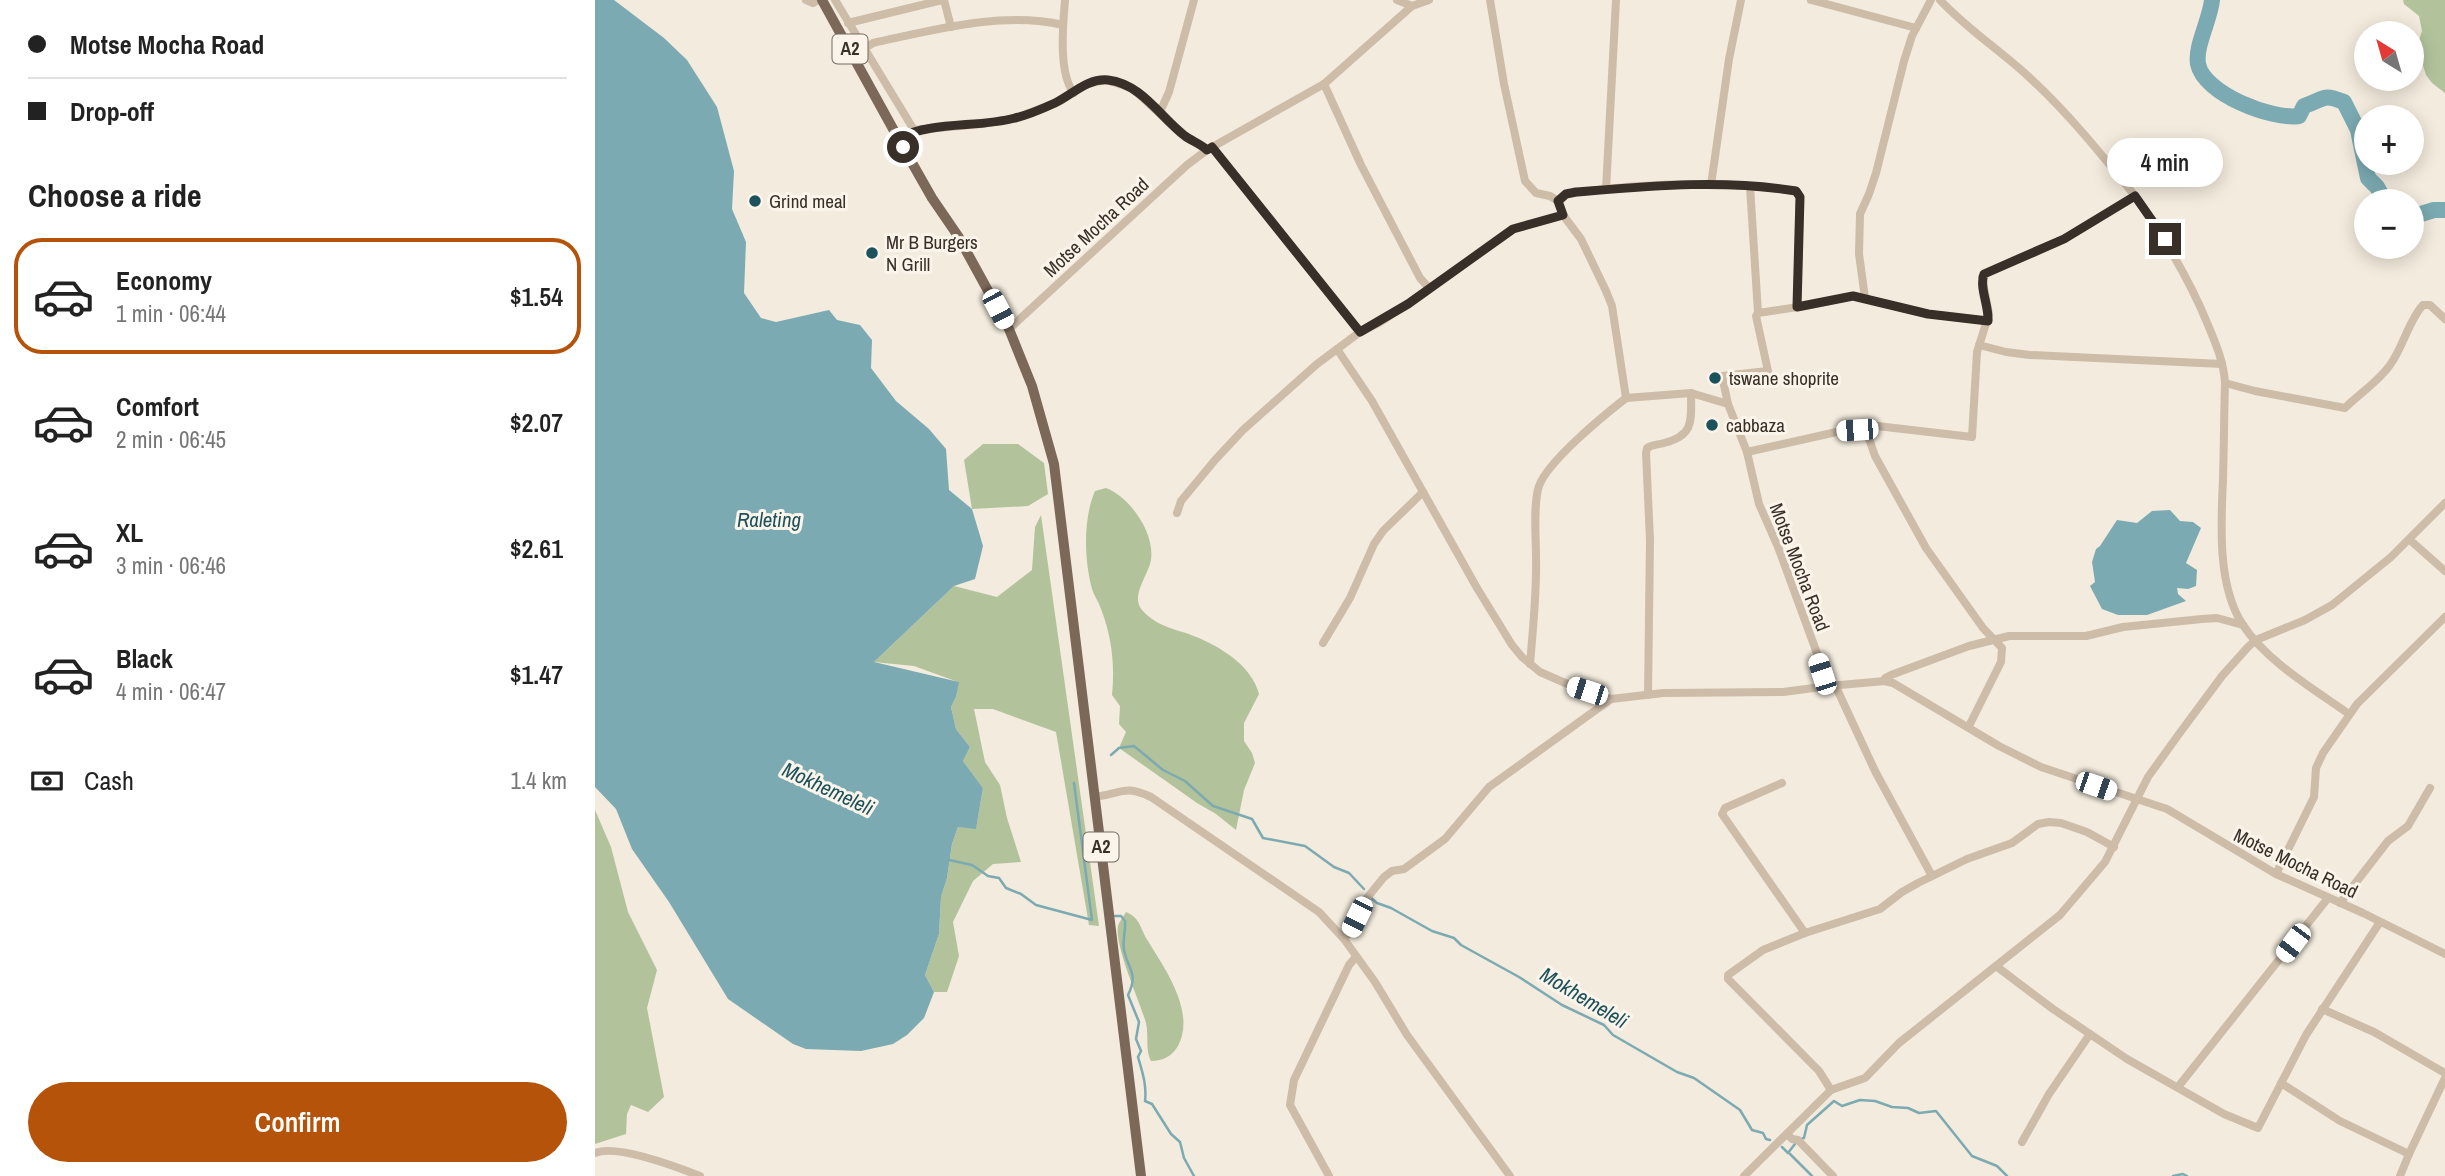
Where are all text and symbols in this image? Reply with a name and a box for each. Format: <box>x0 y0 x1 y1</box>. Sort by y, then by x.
north arrow <box>2354 21 2424 91</box>
map controls <box>2354 21 2424 259</box>
text: Motse Mocha Road <box>70 27 264 62</box>
road number: A2 <box>833 34 867 64</box>
text: Drop-off <box>70 94 154 129</box>
button: + <box>2354 105 2424 175</box>
route start <box>887 131 919 163</box>
callout: 4 min <box>2107 138 2223 187</box>
text: 4 min <box>2141 147 2189 178</box>
street label: Motse Mocha Road <box>1038 171 1154 283</box>
text: Choose a ride <box>28 174 202 217</box>
place label: Grind meal <box>769 188 846 214</box>
button: − <box>2354 189 2424 259</box>
marker: Grind meal <box>747 193 763 209</box>
route end <box>2149 223 2181 255</box>
place label: Mr B Burgers N Grill <box>886 229 978 277</box>
marker: Mr B Burgers N Grill <box>864 245 880 261</box>
text: Economy <box>116 263 212 298</box>
icon: car <box>32 265 95 328</box>
text: $1.54 <box>510 279 563 314</box>
car <box>979 286 1018 332</box>
text: 1 min · 06:44 <box>116 298 226 329</box>
place label: tswane shoprite <box>1729 365 1839 391</box>
marker: tswane shoprite <box>1707 370 1723 386</box>
text: Comfort <box>116 389 199 424</box>
icon: car <box>32 391 95 454</box>
text: $2.07 <box>510 405 563 440</box>
place label: cabbaza <box>1726 412 1785 438</box>
marker: cabbaza <box>1704 417 1720 433</box>
car <box>1836 418 1879 442</box>
text: 2 min · 06:45 <box>116 424 226 455</box>
street label: Motse Mocha Road <box>1764 499 1836 635</box>
water label: Raleting <box>737 505 801 534</box>
text: XL <box>116 515 143 550</box>
icon: car <box>32 517 95 580</box>
text: $2.61 <box>510 531 563 566</box>
text: 3 min · 06:46 <box>116 550 226 581</box>
text: Black <box>116 641 173 676</box>
icon: car <box>32 643 95 706</box>
car <box>1806 651 1839 697</box>
text: $1.47 <box>510 657 563 692</box>
car <box>1564 675 1611 707</box>
text: 4 min · 06:47 <box>116 676 226 707</box>
water label: Mokhemeleli <box>778 755 879 822</box>
icon: cash <box>28 762 66 800</box>
text: Cash <box>84 763 134 798</box>
text: 1.4 km <box>510 765 567 796</box>
car <box>2073 769 2120 803</box>
street label: Motse Mocha Road <box>2230 822 2362 904</box>
road number: A2 <box>1084 832 1119 862</box>
car <box>1339 894 1376 940</box>
car <box>2272 920 2315 966</box>
water label: Mokhemeleli <box>1535 960 1634 1035</box>
button: Confirm <box>28 1082 567 1162</box>

